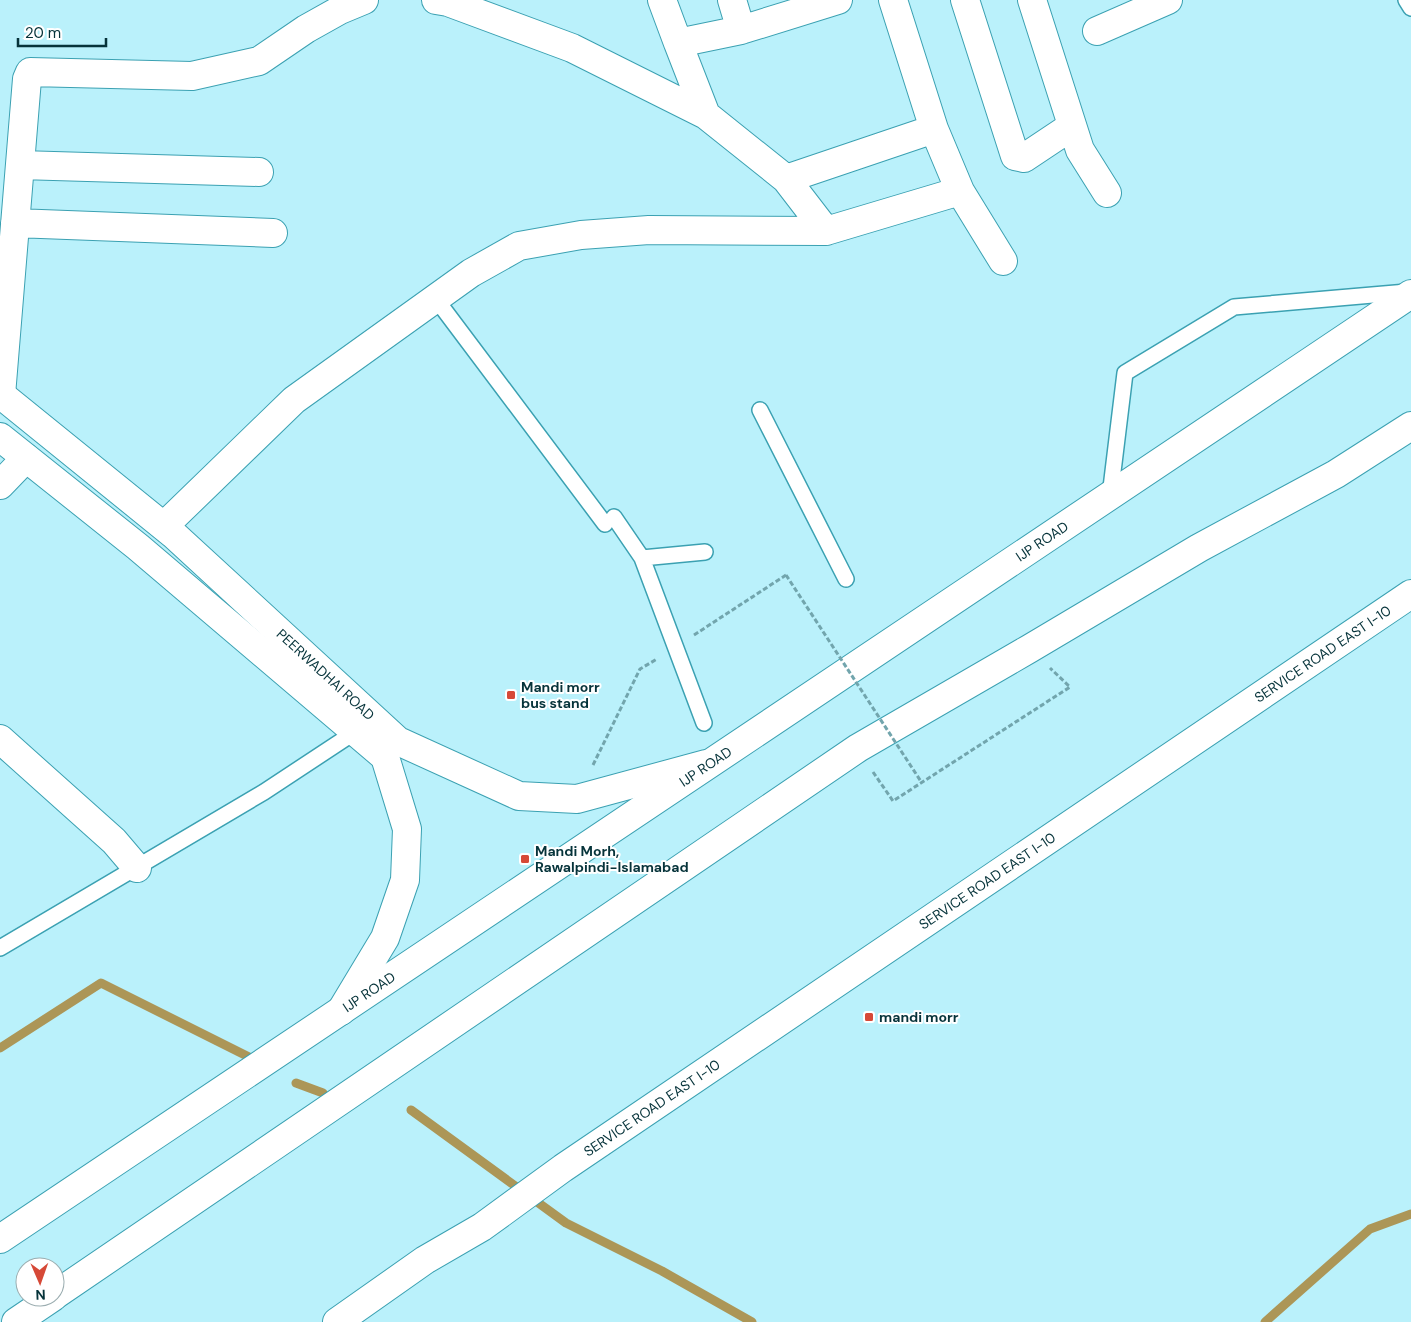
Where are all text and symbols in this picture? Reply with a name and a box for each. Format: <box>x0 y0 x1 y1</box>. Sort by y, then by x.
scale bar <box>18 15 105 47</box>
text: 20 m <box>25 23 61 43</box>
street label: IJP ROAD <box>1012 517 1072 565</box>
street label: SERVICE ROAD EAST I-10 <box>1251 601 1394 706</box>
street label: PEERWADHAI ROAD <box>273 625 378 724</box>
place label: Mandi morr bus stand <box>521 678 600 712</box>
marker: Mandi morr bus stand <box>505 689 517 701</box>
street label: IJP ROAD <box>676 743 735 791</box>
street label: SERVICE ROAD EAST I-10 <box>916 828 1059 933</box>
place label: Mandi Morh, Rawalpindi-Islamabad <box>535 842 689 876</box>
marker: Mandi Morh, Rawalpindi-Islamabad <box>519 853 531 865</box>
street label: IJP ROAD <box>339 968 399 1016</box>
place label: mandi morr <box>879 1008 959 1026</box>
marker: mandi morr <box>863 1011 875 1023</box>
street label: SERVICE ROAD EAST I-10 <box>580 1055 724 1160</box>
north arrow <box>15 1257 65 1307</box>
text: N <box>35 1286 46 1304</box>

